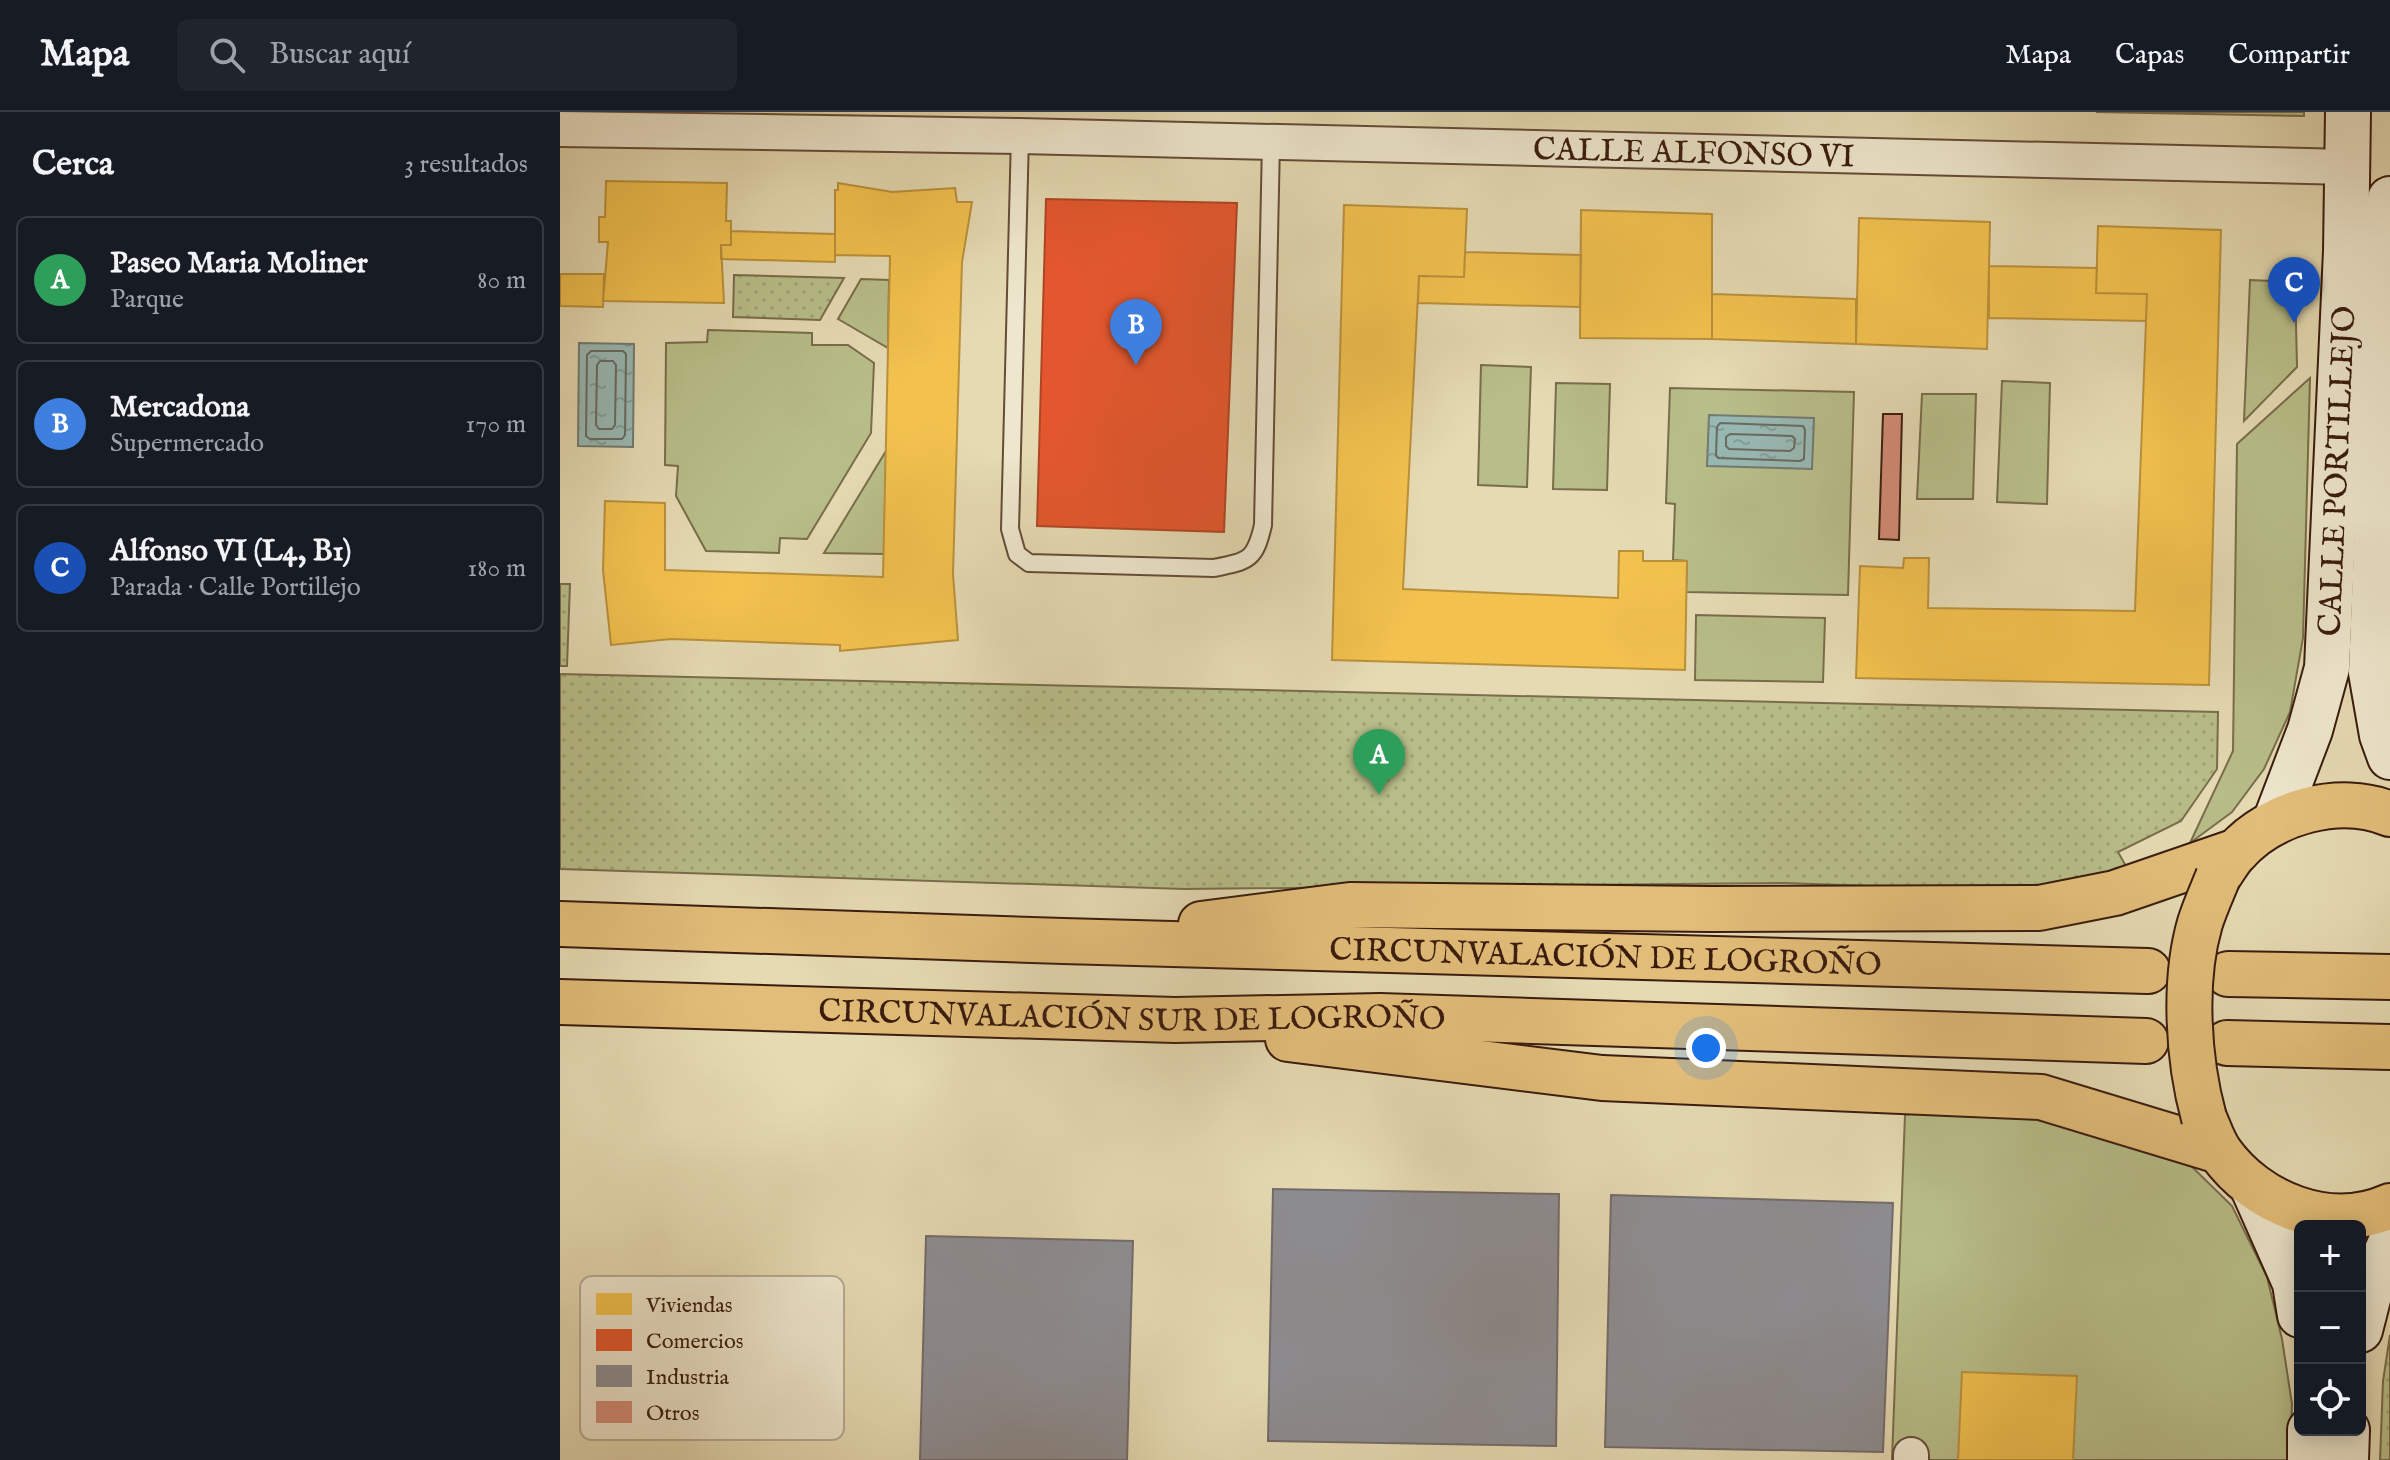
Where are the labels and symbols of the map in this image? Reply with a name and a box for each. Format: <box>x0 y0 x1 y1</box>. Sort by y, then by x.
street label: CALLE ALFONSO VI <box>1532 130 1855 178</box>
pin: C <box>2268 257 2320 323</box>
pin: B <box>1110 299 1162 365</box>
street label: CALLE PORTILLEJO <box>2310 305 2366 637</box>
pin: A <box>1353 729 1405 795</box>
street label: CIRCUNVALACIÓN DE LOGROÑO <box>1329 930 1882 987</box>
street label: CIRCUNVALACIÓN SUR DE LOGROÑO <box>818 992 1446 1043</box>
your location <box>1686 1028 1726 1068</box>
legend <box>580 1276 844 1440</box>
text: Viviendas <box>645 1292 733 1320</box>
text: Comercios <box>646 1328 744 1356</box>
text: Industria <box>646 1364 730 1392</box>
text: Otros <box>646 1400 699 1428</box>

